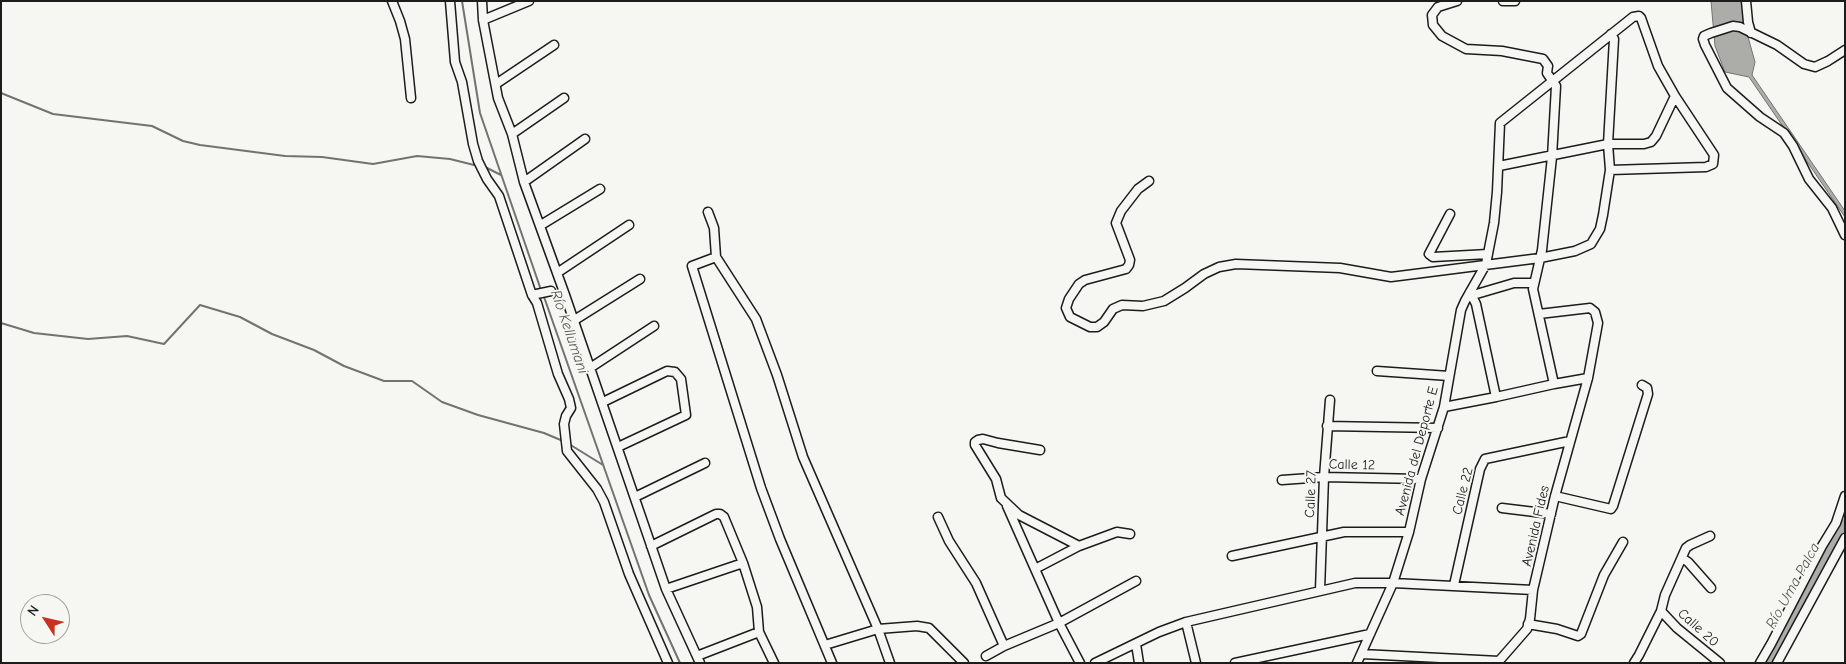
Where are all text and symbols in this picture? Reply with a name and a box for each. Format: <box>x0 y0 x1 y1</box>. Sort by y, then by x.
water label: Río Kellumani <box>546 288 592 376</box>
street label: Avenida del Deporte E <box>1392 385 1442 517</box>
street label: Calle 12 <box>1329 456 1375 474</box>
street label: Calle 22 <box>1449 466 1477 516</box>
street label: Calle 27 <box>1302 470 1320 518</box>
street label: Avenida Fides <box>1519 484 1553 568</box>
water label: Río Uma Palca <box>1762 540 1824 632</box>
north arrow <box>20 594 70 644</box>
text: N <box>24 602 43 619</box>
street label: Calle 20 <box>1674 605 1722 651</box>

